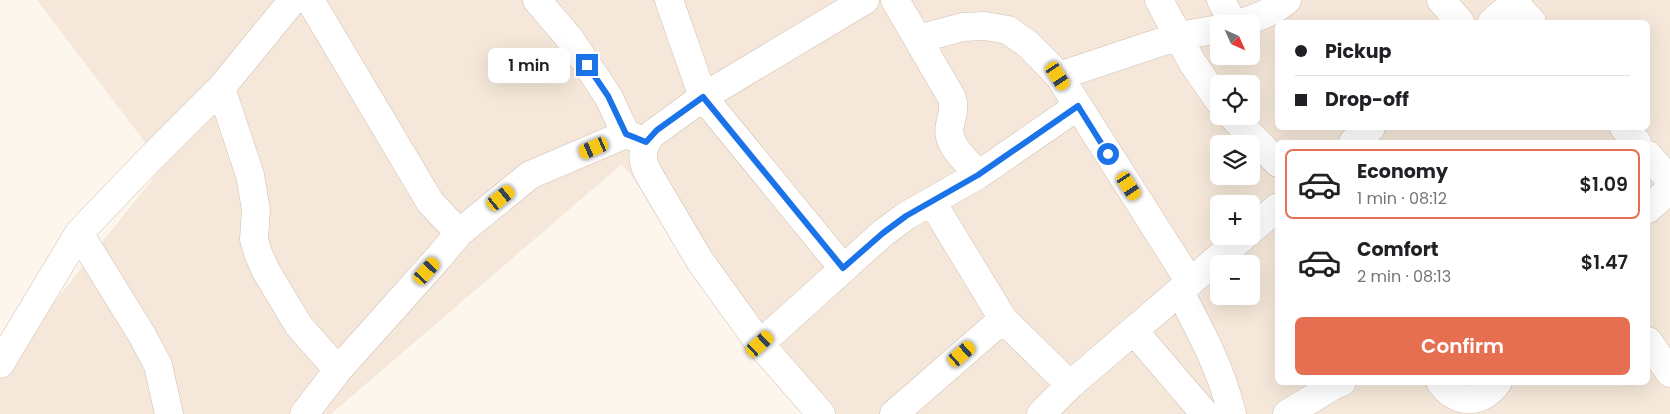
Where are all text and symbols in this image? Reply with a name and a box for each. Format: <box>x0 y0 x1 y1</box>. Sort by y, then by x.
north arrow <box>1210 15 1260 65</box>
map controls <box>1210 15 1260 305</box>
text: Pickup <box>1325 38 1391 65</box>
callout: 1 min <box>487 48 570 82</box>
text: 1 min <box>508 54 550 77</box>
route end <box>576 54 598 76</box>
car <box>1043 59 1072 93</box>
button: locate <box>1210 75 1260 125</box>
text: Drop-off <box>1325 86 1409 113</box>
car <box>577 135 610 161</box>
button: layers <box>1210 135 1260 185</box>
route start <box>1097 143 1119 165</box>
text: Economy <box>1357 158 1448 185</box>
icon: car <box>1297 162 1342 207</box>
car <box>1114 169 1143 203</box>
text: $1.09 <box>1580 171 1628 198</box>
car <box>484 183 517 213</box>
text: 1 min · 08:12 <box>1357 187 1447 210</box>
button: + <box>1210 195 1260 245</box>
text: Comfort <box>1357 236 1439 263</box>
icon: car <box>1297 240 1342 285</box>
text: $1.47 <box>1581 249 1628 276</box>
car <box>411 255 442 287</box>
button: − <box>1210 255 1260 305</box>
text: 2 min · 08:13 <box>1357 265 1451 288</box>
button: Confirm <box>1295 317 1630 375</box>
car <box>743 328 776 360</box>
car <box>945 338 978 370</box>

